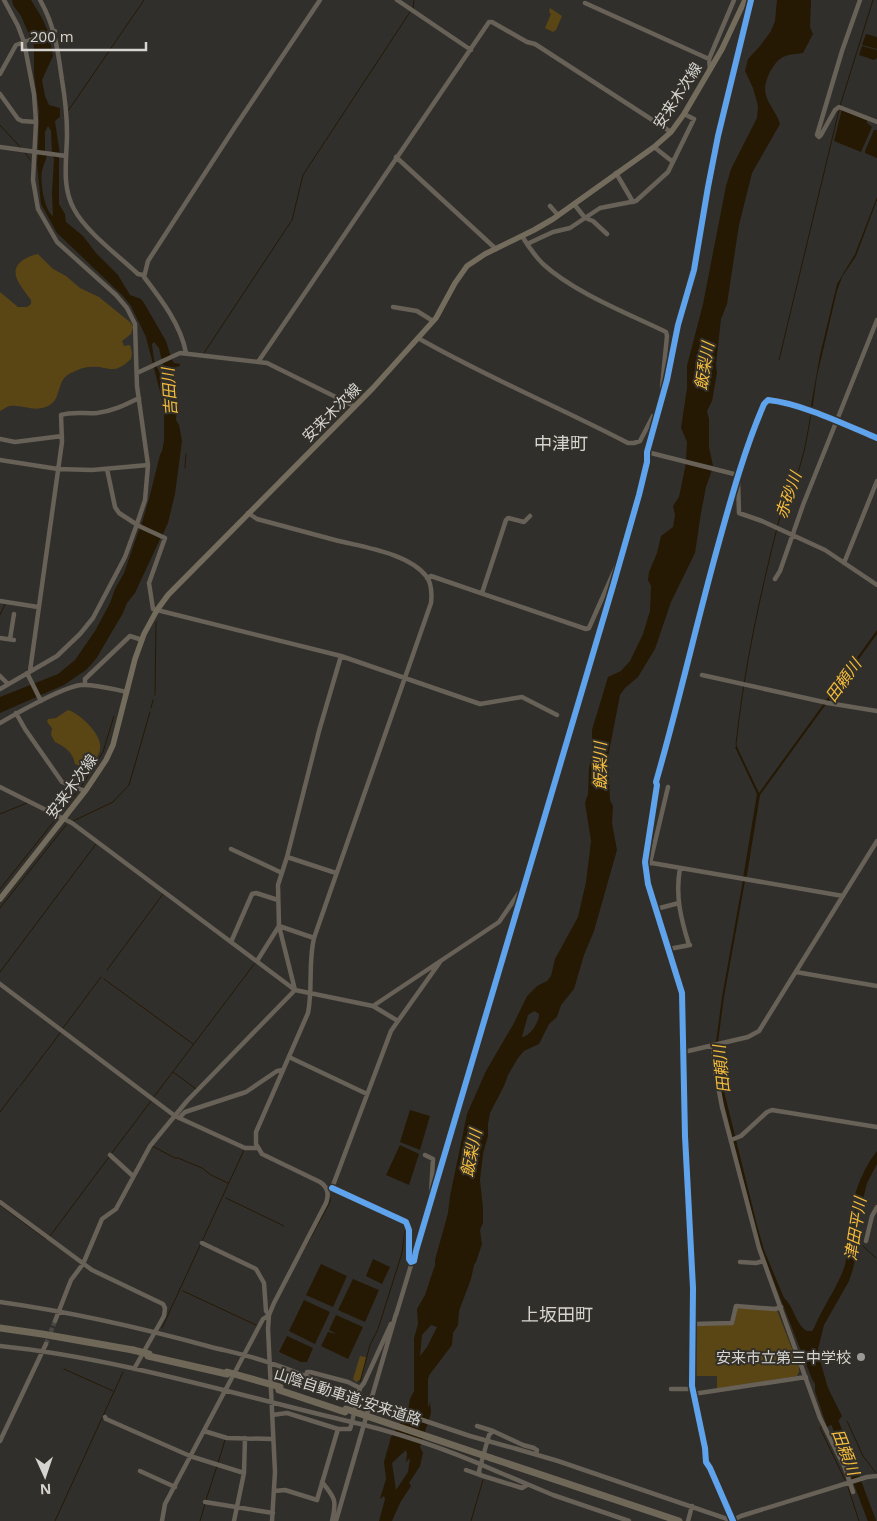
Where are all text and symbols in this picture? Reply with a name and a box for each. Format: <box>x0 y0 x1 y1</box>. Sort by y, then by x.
scale bar <box>22 20 146 52</box>
text: 200 m <box>30 26 74 46</box>
street label: 安来木次線 <box>648 58 706 132</box>
water label: 飯梨川 <box>689 339 719 391</box>
water label: 吉田川 <box>156 365 182 417</box>
street label: 安来木次線 <box>297 378 365 446</box>
district label: 中津町 <box>534 431 588 455</box>
water label: 赤砂川 <box>770 467 807 521</box>
water label: 田頼川 <box>820 653 867 706</box>
water label: 飯梨川 <box>589 740 611 790</box>
street label: 安来木次線 <box>41 750 101 822</box>
water label: 田頼川 <box>707 1042 734 1094</box>
water label: 飯梨川 <box>456 1125 487 1179</box>
water label: 津田平川 <box>839 1194 871 1262</box>
district label: 上坂田町 <box>521 1302 593 1326</box>
place label: 安来市立第三中学校 <box>716 1347 851 1367</box>
marker: 安来市立第三中学校 <box>855 1351 867 1363</box>
street label: 山陰自動車道;安来道路 <box>272 1363 424 1429</box>
water label: 田頼川 <box>827 1426 866 1480</box>
north arrow <box>20 1451 70 1501</box>
text: N <box>40 1480 52 1499</box>

